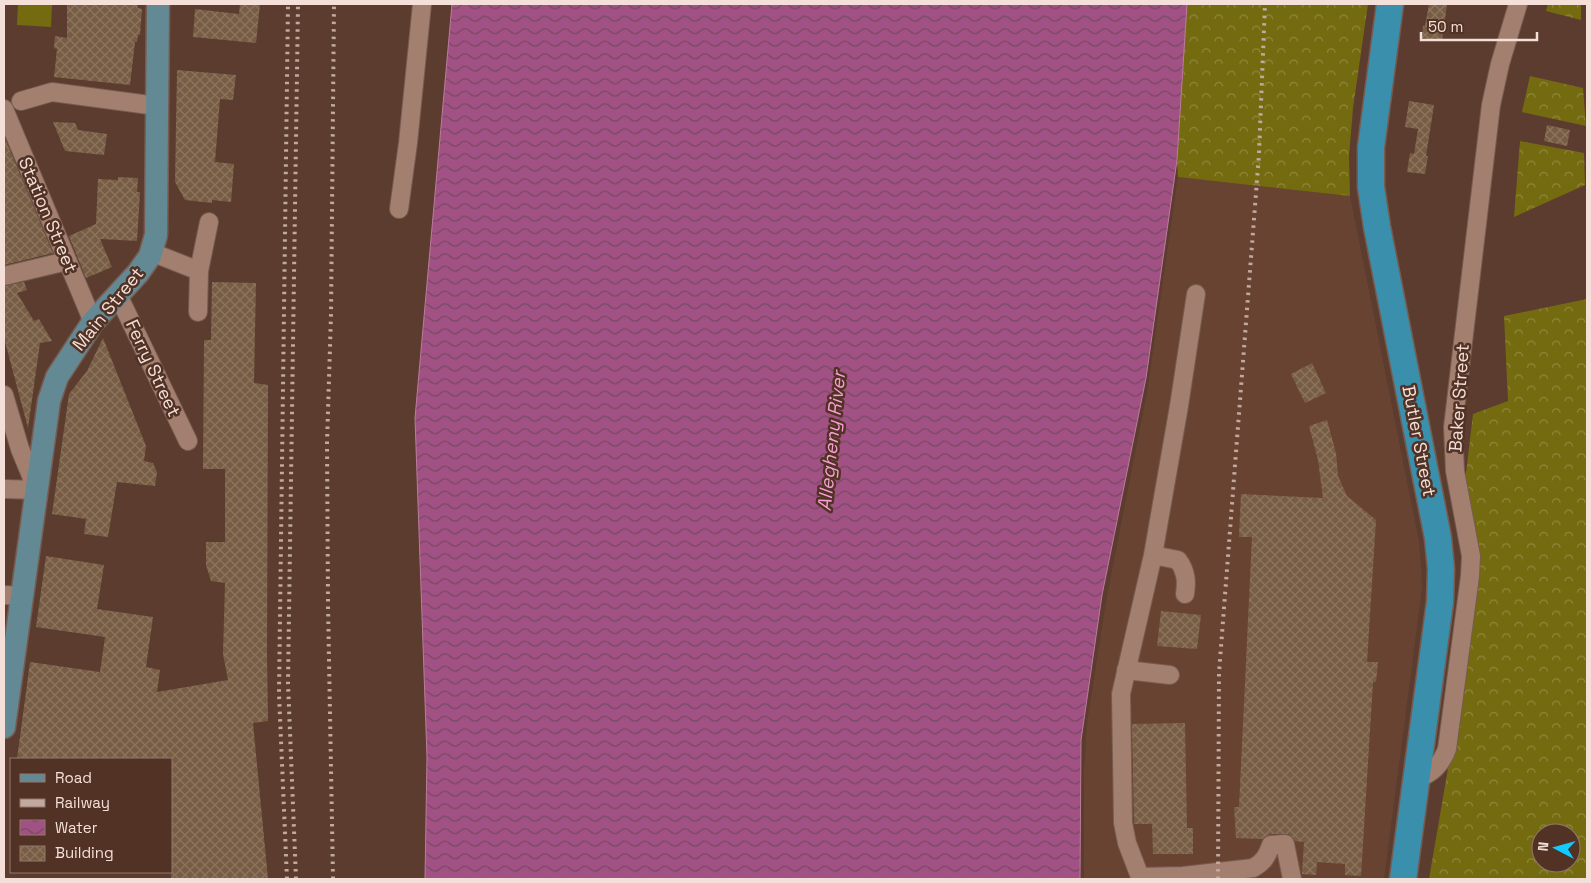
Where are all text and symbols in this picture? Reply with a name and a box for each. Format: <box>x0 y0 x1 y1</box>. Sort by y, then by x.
scale bar <box>1421 10 1537 42</box>
text: 50 m <box>1428 17 1463 36</box>
street label: Station Street <box>14 153 83 276</box>
street label: Main Street <box>67 262 148 355</box>
street label: Ferry Street <box>121 316 186 420</box>
street label: Baker Street <box>1443 343 1474 453</box>
water label: Allegheny River <box>812 368 851 512</box>
street label: Butler Street <box>1397 383 1442 498</box>
legend <box>10 758 172 873</box>
text: Road <box>55 768 92 787</box>
text: Railway <box>55 793 110 812</box>
text: Water <box>55 818 98 837</box>
north arrow <box>1531 823 1581 873</box>
text: N <box>1534 841 1553 852</box>
text: Building <box>55 843 114 862</box>

